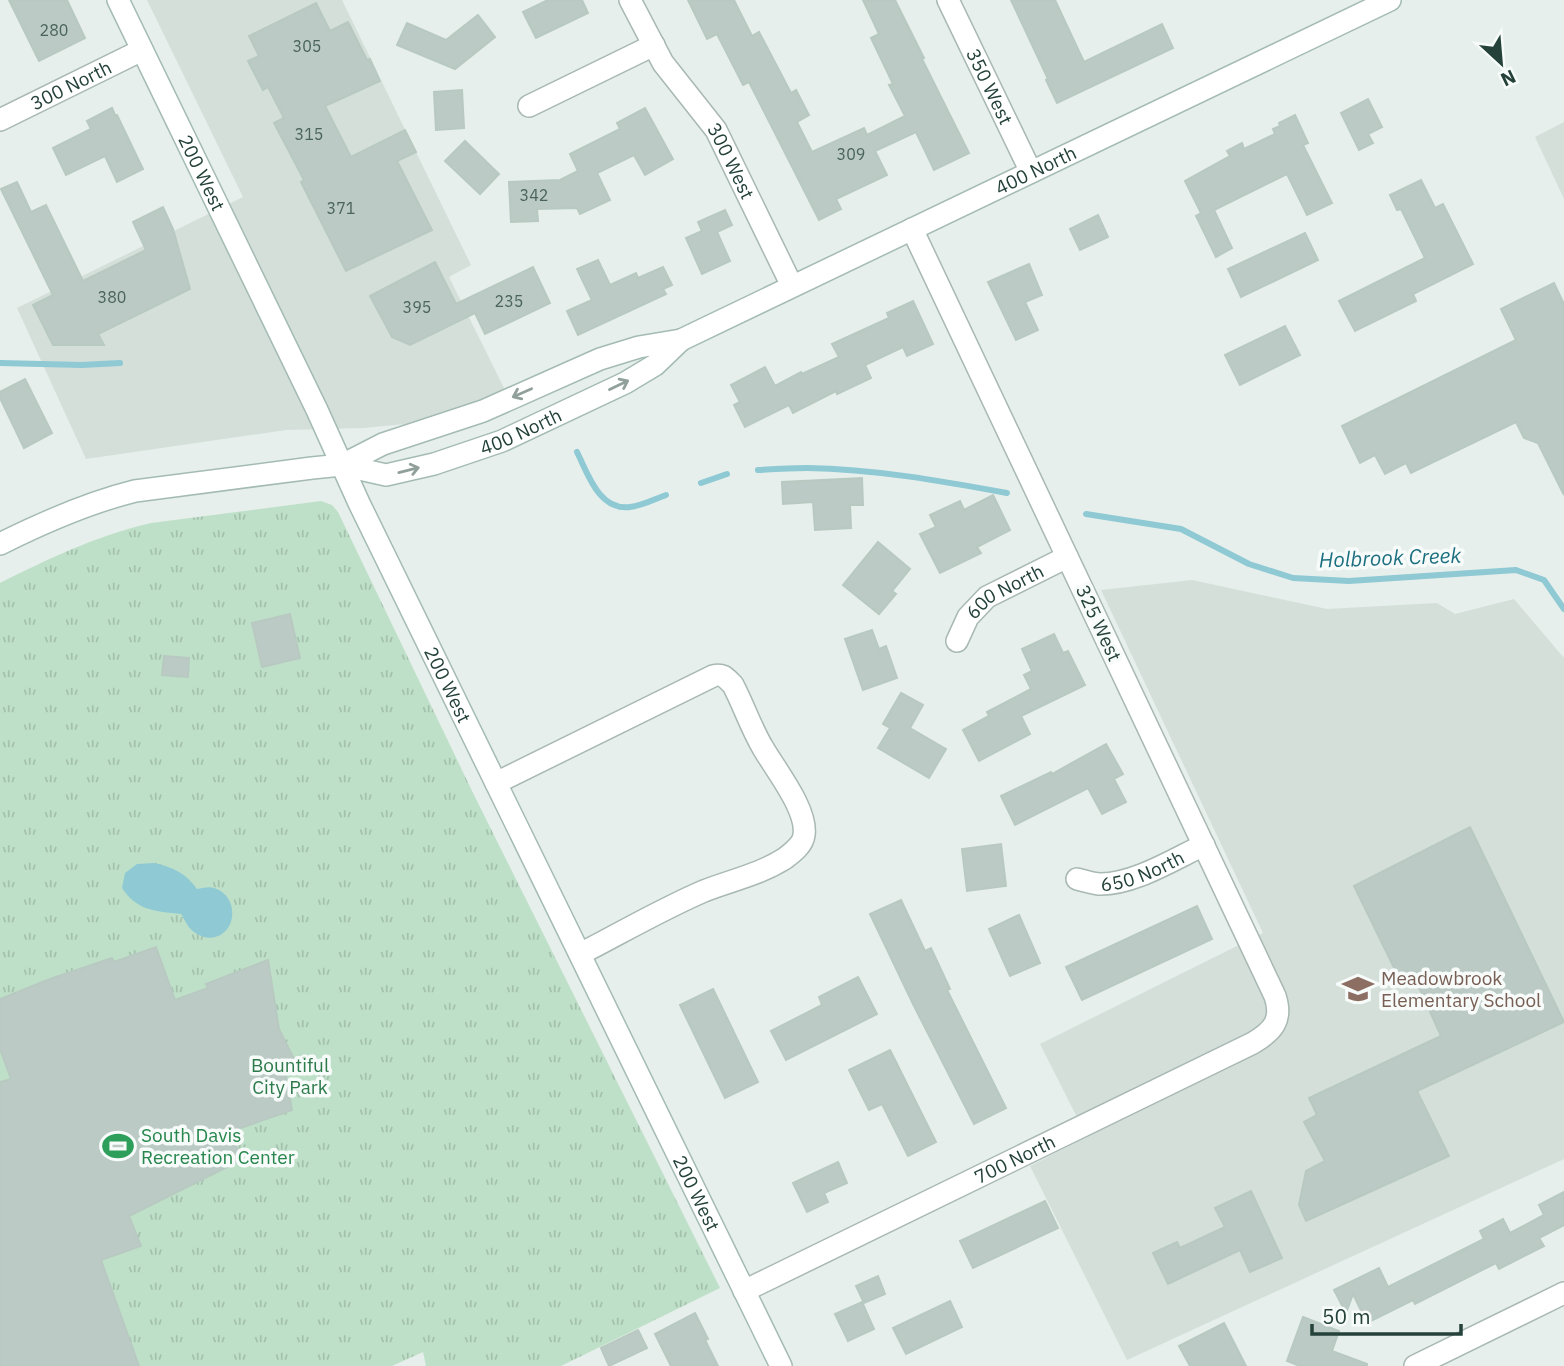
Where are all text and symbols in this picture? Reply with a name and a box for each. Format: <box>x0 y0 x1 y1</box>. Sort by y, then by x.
house number: 280 <box>40 20 68 40</box>
north arrow <box>1466 28 1536 98</box>
house number: 305 <box>293 36 321 56</box>
street label: 350 West <box>961 45 1018 128</box>
street label: 300 North <box>26 55 115 115</box>
text: N <box>1497 64 1520 92</box>
street label: 300 West <box>703 118 760 203</box>
house number: 315 <box>295 124 323 144</box>
street label: 200 West <box>173 131 230 215</box>
street label: 400 North <box>991 140 1080 200</box>
house number: 309 <box>837 144 865 164</box>
house number: 342 <box>520 185 548 205</box>
house number: 371 <box>327 198 355 218</box>
house number: 380 <box>98 287 126 307</box>
house number: 235 <box>495 291 523 311</box>
house number: 395 <box>403 297 431 317</box>
one-way arrow <box>608 378 629 392</box>
one-way arrow <box>512 387 533 400</box>
street label: 400 North <box>477 403 566 460</box>
one-way arrow <box>397 463 420 476</box>
water label: Holbrook Creek <box>1318 540 1463 573</box>
street label: 600 North <box>961 559 1048 624</box>
street label: 325 West <box>1071 581 1127 665</box>
street label: 200 West <box>419 643 477 727</box>
street label: 650 North <box>1100 845 1188 896</box>
place label: Meadowbrook Elementary School <box>1381 966 1541 1012</box>
school or university icon: Meadowbrook Elementary School <box>1341 972 1375 1006</box>
park label: Bountiful City Park <box>251 1053 329 1099</box>
place label: South Davis Recreation Center <box>141 1123 295 1169</box>
sports icon: South Davis Recreation Center <box>101 1129 135 1163</box>
street label: 700 North <box>970 1129 1059 1189</box>
street label: 200 West <box>668 1151 725 1235</box>
scale bar <box>1312 1292 1461 1336</box>
text: 50 m <box>1322 1302 1371 1330</box>

